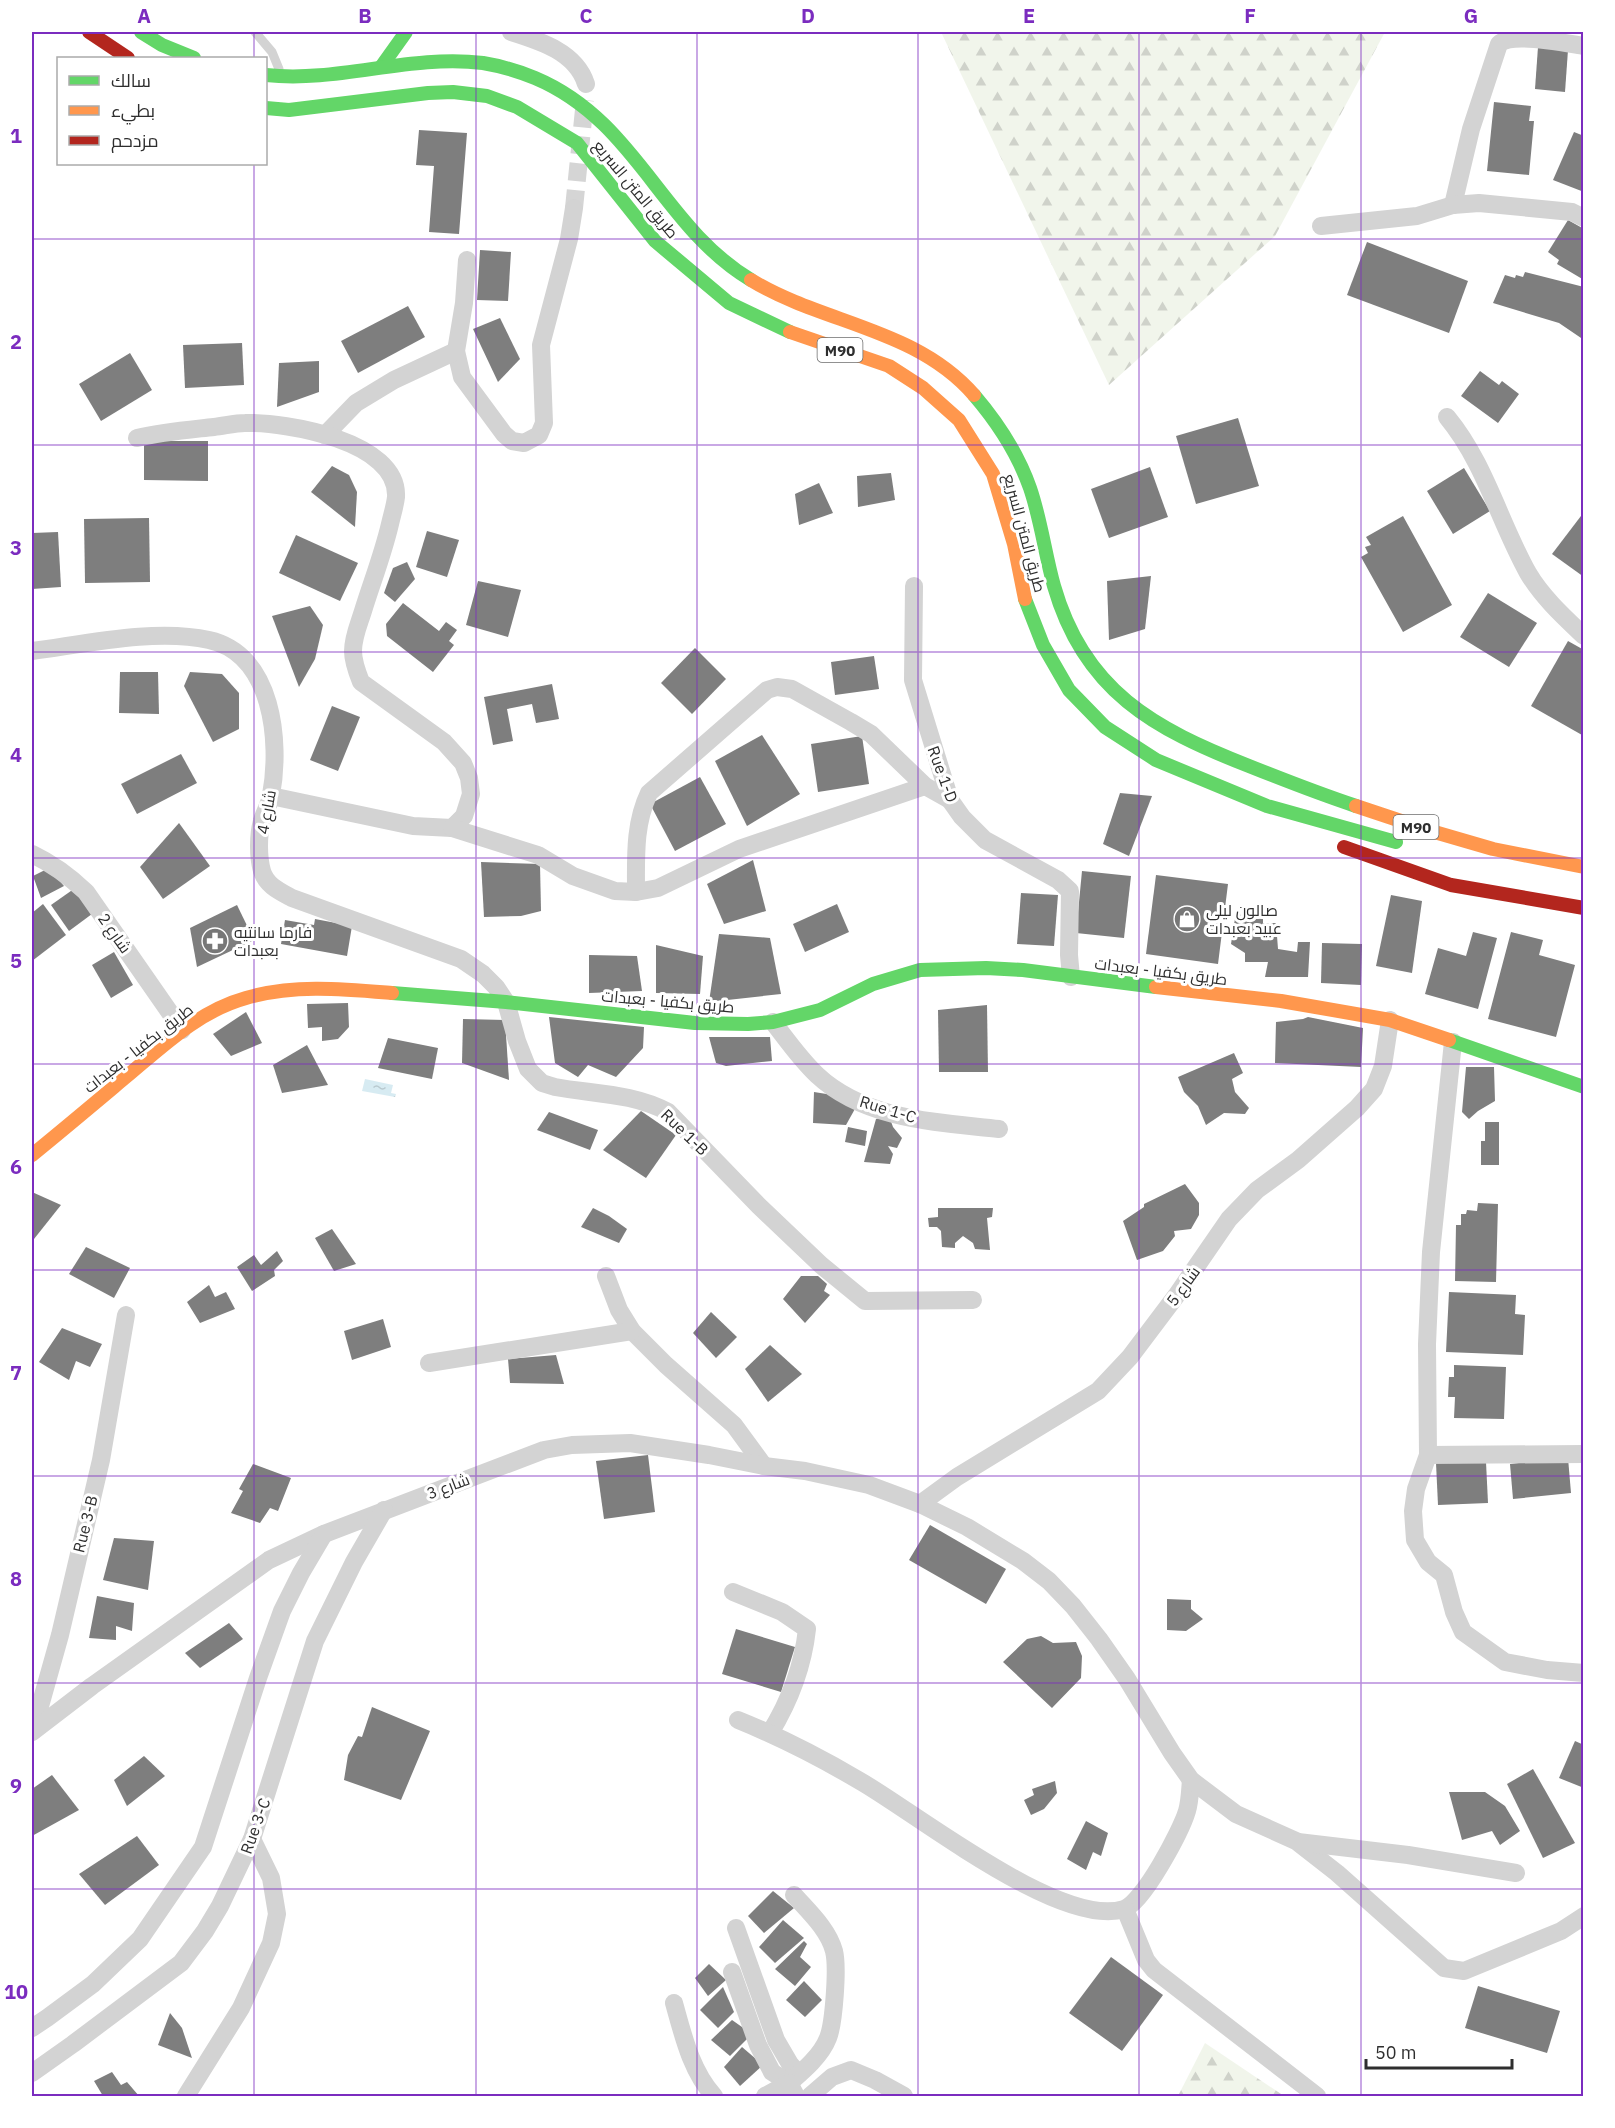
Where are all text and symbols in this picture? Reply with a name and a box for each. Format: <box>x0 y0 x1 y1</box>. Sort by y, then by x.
text: A <box>137 2 151 29</box>
text: B <box>358 2 372 29</box>
text: C <box>579 2 593 29</box>
text: D <box>801 2 815 29</box>
text: E <box>1023 2 1035 29</box>
text: F <box>1244 2 1256 29</box>
text: G <box>1464 2 1478 29</box>
legend <box>57 57 267 165</box>
text: سالك <box>111 69 151 92</box>
text: بطيء <box>111 99 155 125</box>
text: 1 <box>10 122 22 149</box>
text: مزدحم <box>111 129 159 153</box>
street label: طريق المتن السريع <box>588 136 683 244</box>
text: 2 <box>10 328 22 355</box>
road number: M90 <box>818 338 862 362</box>
street label: طريق المتن السريع <box>998 471 1050 595</box>
text: 3 <box>10 534 22 561</box>
text: 4 <box>10 741 22 768</box>
street label: Rue 1-D <box>924 743 962 805</box>
street label: شارع 4 <box>252 788 282 836</box>
road number: M90 <box>1394 815 1438 839</box>
place label: صالون ليلى عبيد بعبدات <box>1206 900 1282 938</box>
shop icon: صالون ليلى عبيد بعبدات <box>1172 904 1202 934</box>
street label: شارع 2 <box>92 909 136 958</box>
place label: فارما سانتيه بعبدات <box>234 922 312 960</box>
pharmacy icon: فارما سانتيه بعبدات <box>200 926 230 956</box>
text: 5 <box>10 947 22 974</box>
street label: طريق بكفيا - بعبدات <box>1093 953 1228 990</box>
street label: طريق بكفيا - بعبدات <box>601 985 735 1018</box>
street label: طريق بكفيا - بعبدات <box>79 999 197 1098</box>
street label: Rue 1-C <box>857 1091 919 1127</box>
street label: Rue 1-B <box>657 1105 713 1159</box>
text: 6 <box>10 1153 22 1180</box>
street label: شارع 5 <box>1162 1262 1206 1311</box>
text: 7 <box>10 1359 22 1386</box>
street label: شارع 3 <box>424 1469 473 1505</box>
street label: Rue 3-B <box>68 1493 102 1555</box>
text: 8 <box>10 1565 22 1592</box>
text: 9 <box>10 1772 22 1799</box>
street label: Rue 3-C <box>236 1795 274 1857</box>
text: 10 <box>4 1978 28 2005</box>
scale bar <box>1366 2032 1512 2070</box>
text: 50 m <box>1375 2041 1417 2064</box>

